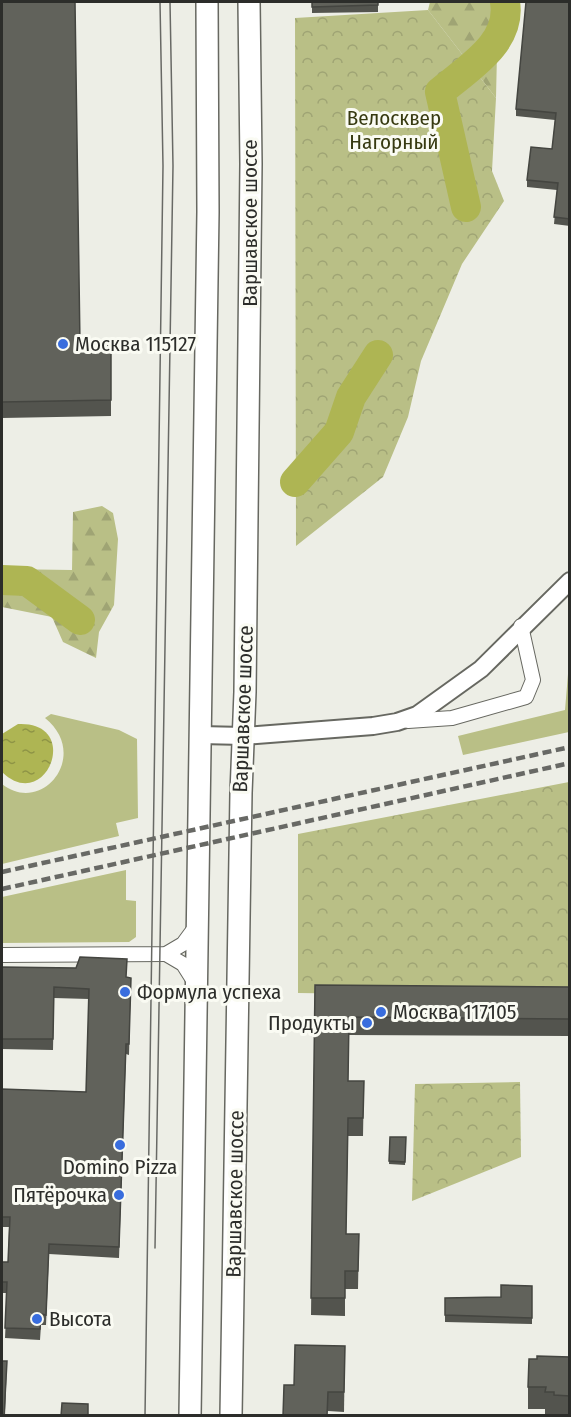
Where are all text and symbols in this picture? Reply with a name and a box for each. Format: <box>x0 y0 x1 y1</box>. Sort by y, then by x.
park label: Велосквер Нагорный <box>347 105 441 155</box>
street label: Варшавское шоссе <box>237 139 263 307</box>
place label: Москва 115127 <box>75 331 196 357</box>
marker: Москва 115127 <box>56 337 70 351</box>
street label: Варшавское шоссе <box>227 625 259 793</box>
place label: Формула успеха <box>137 979 281 1005</box>
marker: Формула успеха <box>118 985 132 999</box>
place label: Москва 117105 <box>393 999 516 1025</box>
marker: Москва 117105 <box>374 1005 388 1019</box>
place label: Продукты <box>268 1010 355 1036</box>
marker: Продукты <box>360 1016 374 1030</box>
street label: Варшавское шоссе <box>221 1110 249 1278</box>
marker: Domino Pizza <box>113 1138 127 1152</box>
place label: Domino Pizza <box>63 1154 177 1180</box>
place label: Пятёрочка <box>13 1182 107 1208</box>
marker: Пятёрочка <box>112 1188 126 1202</box>
place label: Высота <box>49 1306 112 1332</box>
marker: Высота <box>30 1312 44 1326</box>

